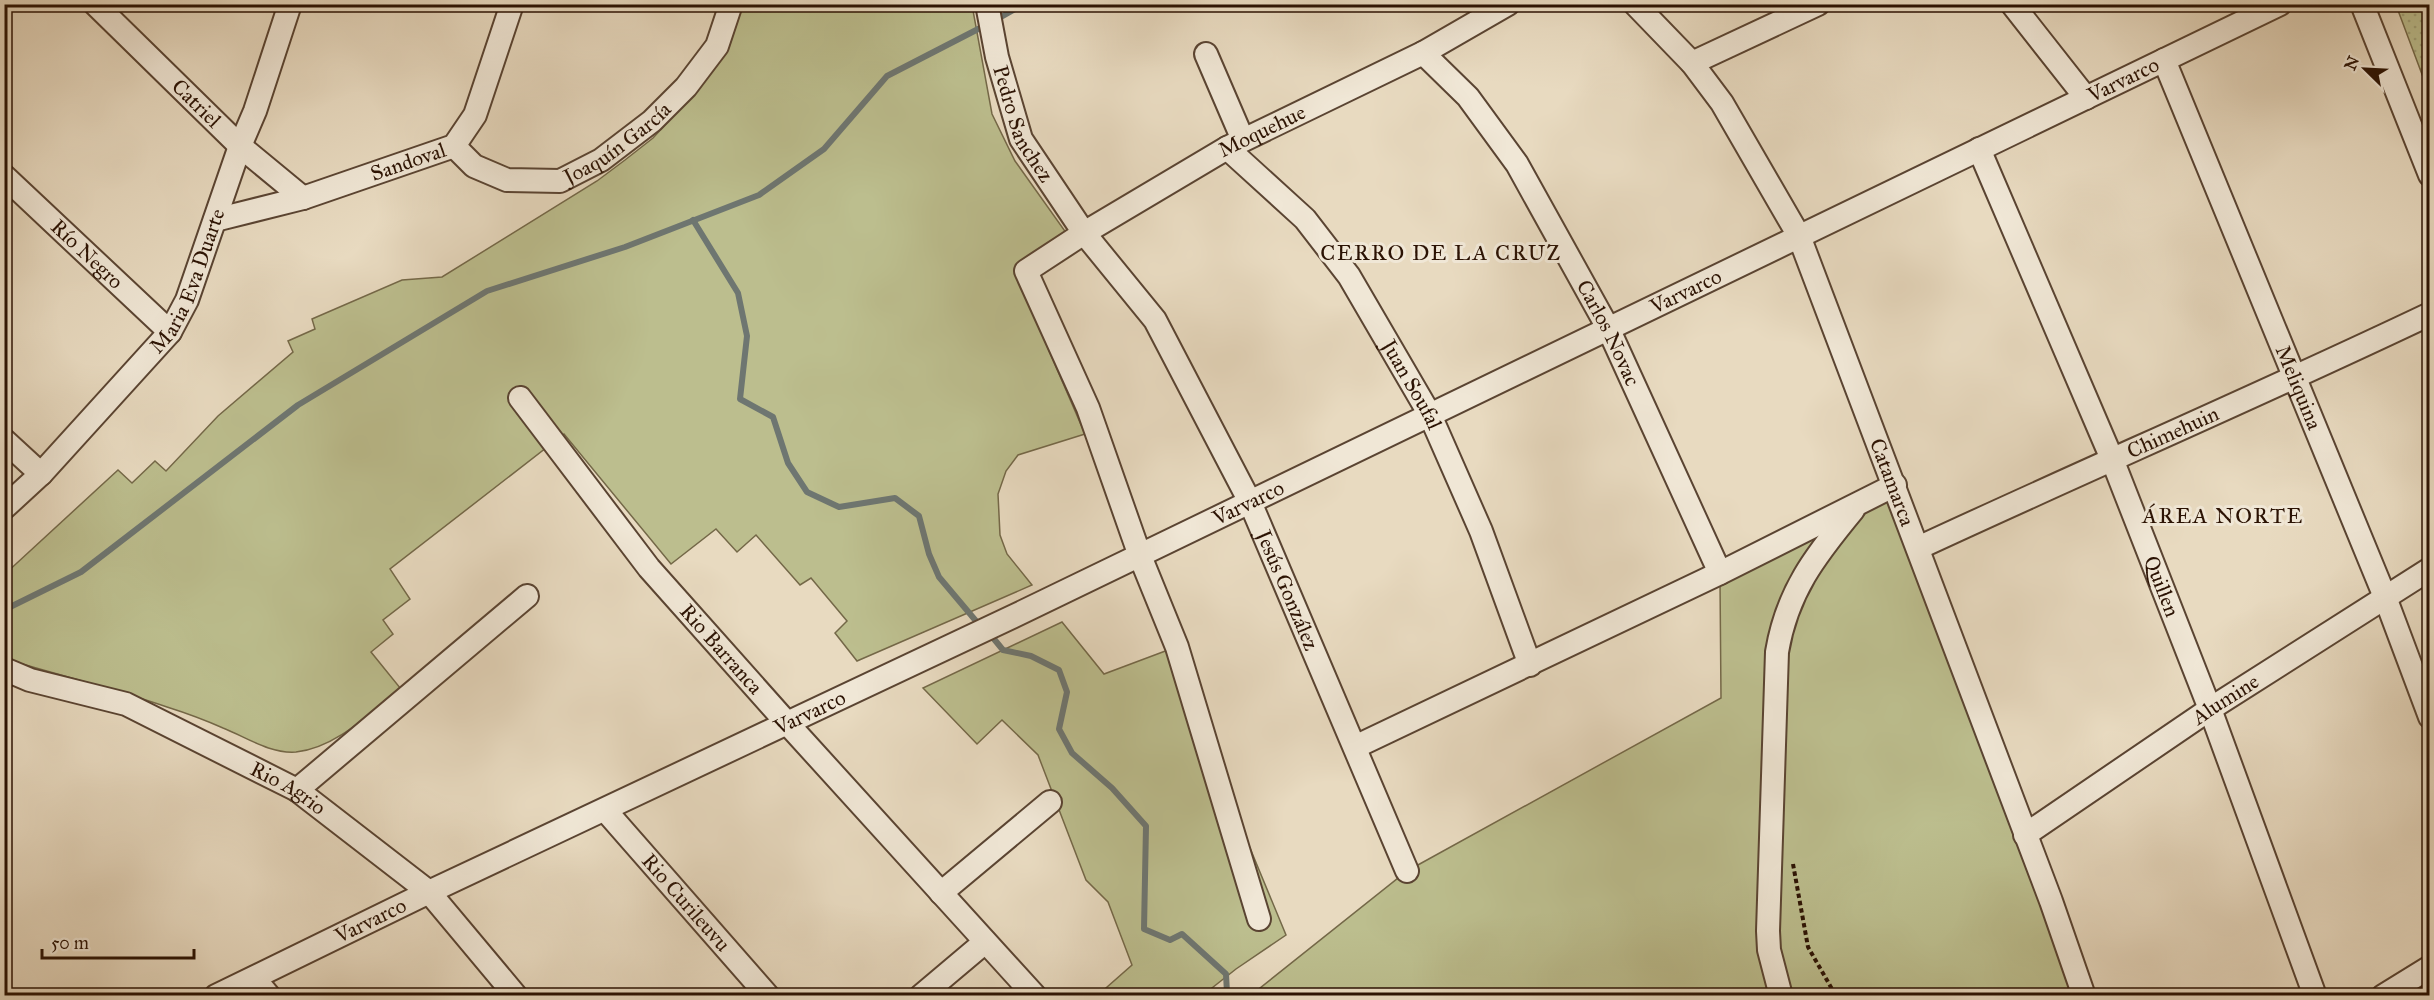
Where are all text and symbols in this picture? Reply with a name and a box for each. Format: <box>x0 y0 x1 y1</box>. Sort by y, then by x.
north arrow <box>2335 39 2395 99</box>
street label: Varvarco <box>2082 51 2164 109</box>
text: N <box>2340 53 2363 73</box>
street label: Pedro Sanchez <box>987 62 1059 187</box>
street label: Catriel <box>166 74 227 133</box>
street label: Joaquín García <box>557 96 677 191</box>
street label: Moquehue <box>1214 99 1310 163</box>
street label: Sandoval <box>367 137 450 187</box>
street label: Maria Eva Duarte <box>144 205 231 359</box>
street label: Río Negro <box>45 214 129 295</box>
district label: CERRO DE LA CRUZ <box>1320 239 1562 266</box>
street label: Varvarco <box>1645 263 1726 320</box>
street label: Carlos Novac <box>1571 275 1646 390</box>
street label: Juan Soufal <box>1375 333 1448 434</box>
street label: Meliquina <box>2270 341 2328 433</box>
street label: Chimehuin <box>2123 400 2223 464</box>
street label: Catamarca <box>1864 435 1921 530</box>
street label: Varvarco <box>1207 474 1288 532</box>
district label: ÁREA NORTE <box>2141 502 2304 529</box>
street label: Jesús González <box>1250 524 1325 654</box>
street label: Quillen <box>2138 552 2186 620</box>
street label: Rio Barranca <box>674 599 768 700</box>
street label: Alumine <box>2186 668 2264 731</box>
street label: Varvarco <box>769 684 850 741</box>
street label: Rio Agrio <box>246 756 332 821</box>
street label: Rio Curileuvu <box>636 848 736 957</box>
street label: Varvarco <box>330 892 411 949</box>
scale bar <box>42 922 194 960</box>
text: 50 m <box>51 932 89 954</box>

